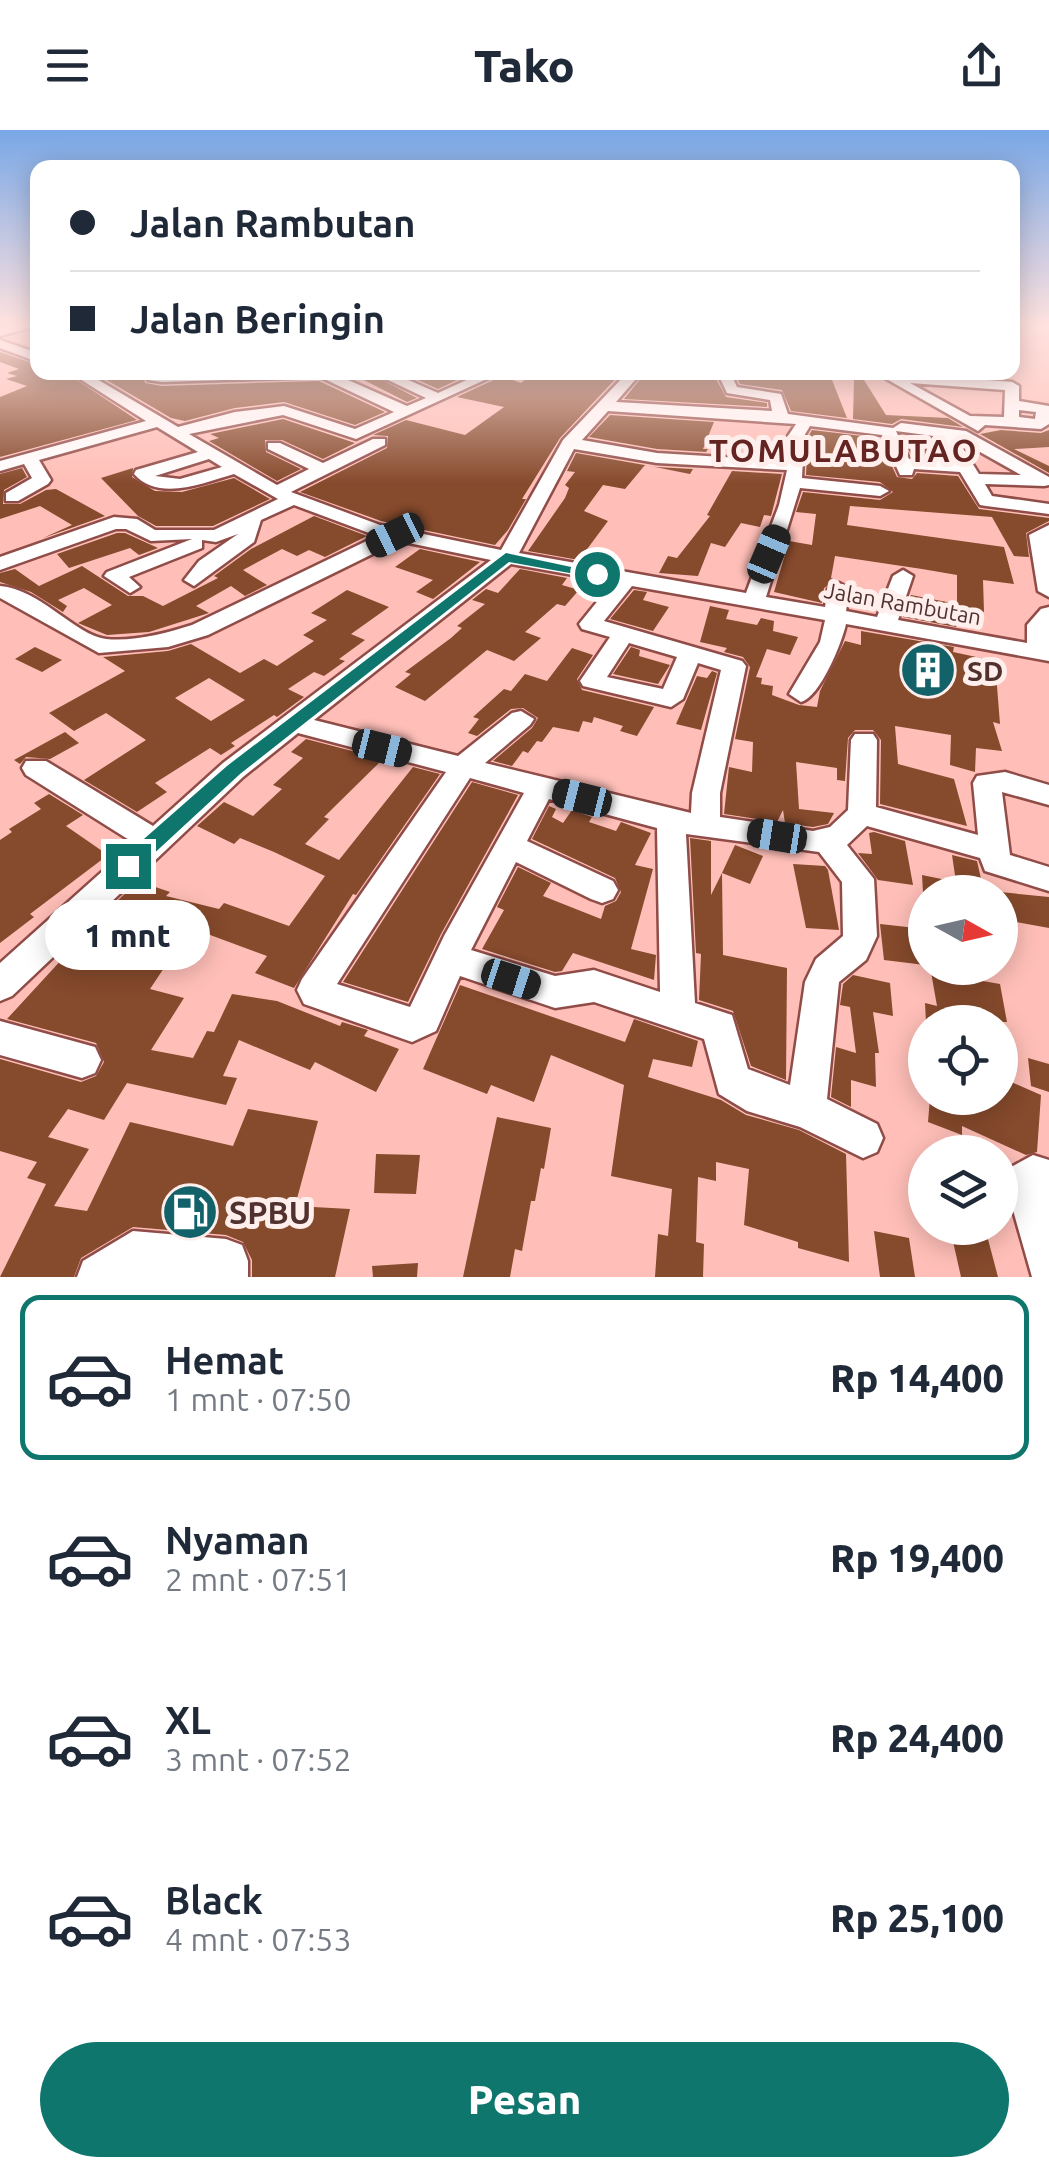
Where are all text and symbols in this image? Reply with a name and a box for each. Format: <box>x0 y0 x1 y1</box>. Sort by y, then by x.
icon: menu <box>40 38 95 93</box>
icon: share <box>954 38 1009 93</box>
text: Tako <box>474 40 575 91</box>
text: Jalan Rambutan <box>130 202 415 244</box>
text: Jalan Beringin <box>130 298 385 340</box>
district label: TOMULABUTAO <box>709 432 979 468</box>
car <box>361 508 429 562</box>
car <box>743 521 795 587</box>
route start <box>575 552 620 597</box>
street label: Jalan Rambutan <box>823 577 983 629</box>
building icon: SD <box>898 640 958 700</box>
place label: SD <box>967 655 1003 686</box>
car <box>349 726 415 770</box>
car <box>549 776 615 820</box>
car <box>745 816 809 856</box>
route end <box>106 844 151 889</box>
north arrow <box>908 875 1018 985</box>
map controls <box>908 875 1018 1245</box>
callout: 1 mnt <box>46 901 210 971</box>
text: 1 mnt <box>84 917 171 953</box>
car <box>478 955 544 1003</box>
button: locate <box>908 1005 1018 1115</box>
button: layers <box>908 1135 1018 1245</box>
fuel station icon: SPBU <box>160 1182 220 1242</box>
place label: SPBU <box>229 1194 311 1230</box>
icon: car <box>45 1333 135 1423</box>
text: Hemat <box>165 1339 284 1381</box>
text: Rp 14,400 <box>830 1357 1004 1399</box>
text: 1 mnt · 07:50 <box>165 1381 351 1417</box>
icon: car <box>45 1513 135 1603</box>
text: Nyaman <box>165 1519 310 1561</box>
text: Rp 19,400 <box>830 1537 1004 1579</box>
text: 2 mnt · 07:51 <box>165 1561 351 1597</box>
icon: car <box>45 1693 135 1783</box>
text: XL <box>165 1699 211 1741</box>
text: Rp 24,400 <box>830 1717 1004 1759</box>
text: 3 mnt · 07:52 <box>165 1741 351 1777</box>
icon: car <box>45 1873 135 1963</box>
text: Black <box>165 1879 263 1921</box>
text: Rp 25,100 <box>830 1897 1004 1939</box>
text: 4 mnt · 07:53 <box>165 1921 351 1957</box>
button: Pesan <box>40 2042 1009 2157</box>

